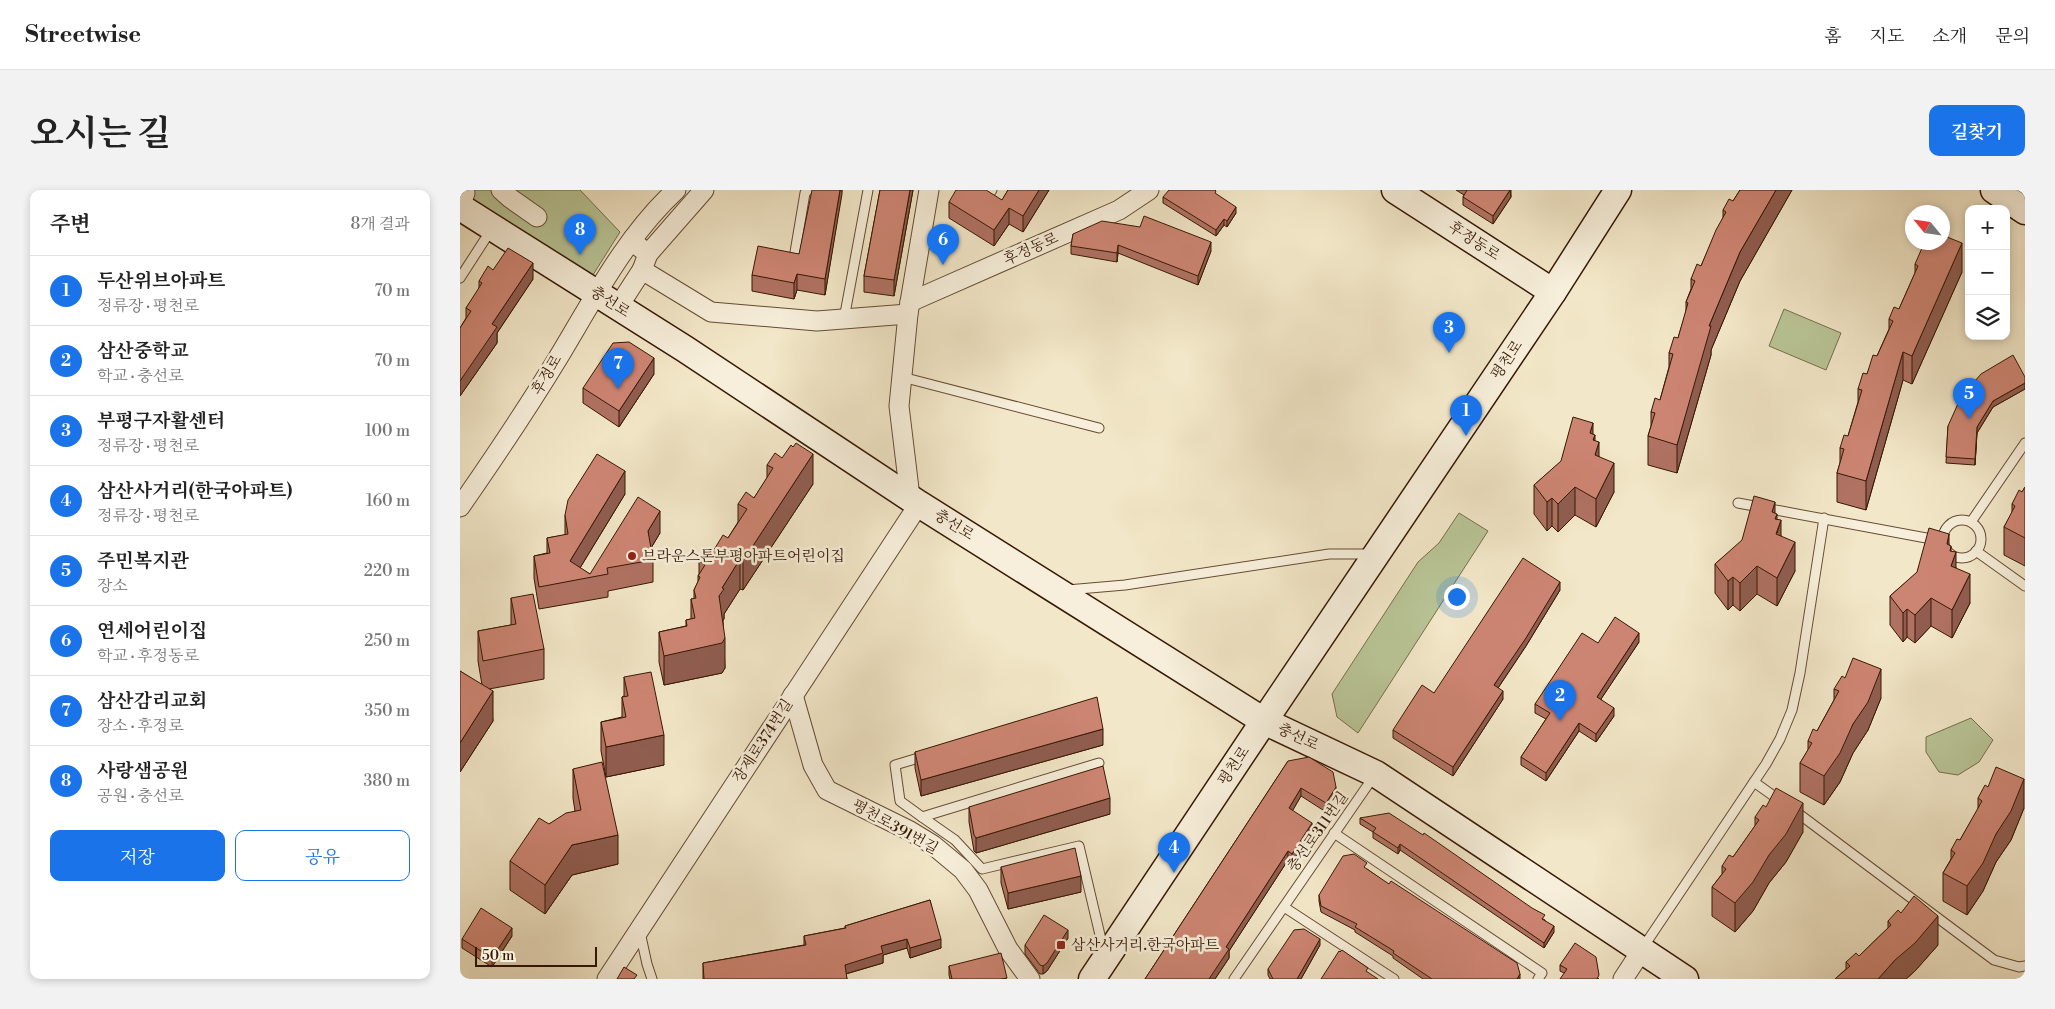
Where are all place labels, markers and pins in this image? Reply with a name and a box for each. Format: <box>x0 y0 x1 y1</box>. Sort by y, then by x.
pin: 8 <box>564 214 596 255</box>
pin: 6 <box>927 224 959 265</box>
pin: 3 <box>1433 312 1465 353</box>
pin: 7 <box>602 348 634 389</box>
pin: 5 <box>1953 378 1985 419</box>
pin: 1 <box>1450 395 1482 436</box>
place label: 브라운스톤부평아파트어린이집 <box>642 547 845 566</box>
marker: 브라운스톤부평아파트어린이집 <box>626 550 638 562</box>
pin: 2 <box>1544 680 1576 721</box>
pin: 4 <box>1158 832 1190 873</box>
place label: 삼산사거리.한국아파트 <box>1071 936 1220 955</box>
marker: 삼산사거리.한국아파트 <box>1055 939 1067 951</box>

